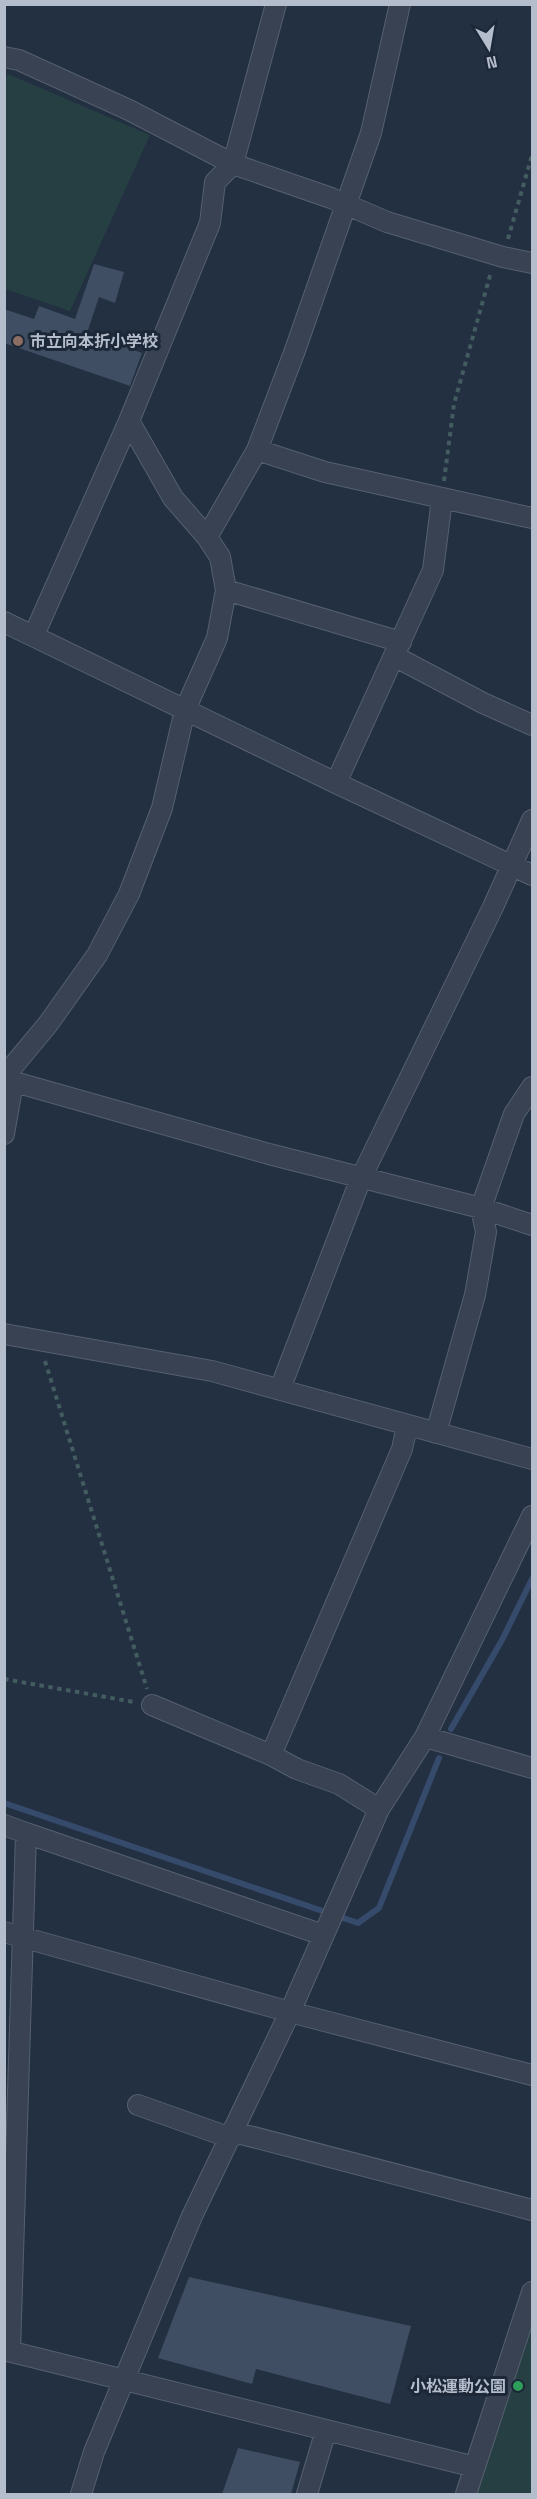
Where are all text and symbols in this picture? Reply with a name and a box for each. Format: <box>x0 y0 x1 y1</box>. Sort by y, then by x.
north arrow <box>459 18 519 78</box>
text: N <box>484 51 499 74</box>
place label: 市立向本折小学校 <box>30 331 158 352</box>
marker: 市立向本折小学校 <box>11 334 25 348</box>
place label: 小松運動公園 <box>410 2376 506 2397</box>
marker: 小松運動公園 <box>511 2379 525 2393</box>

